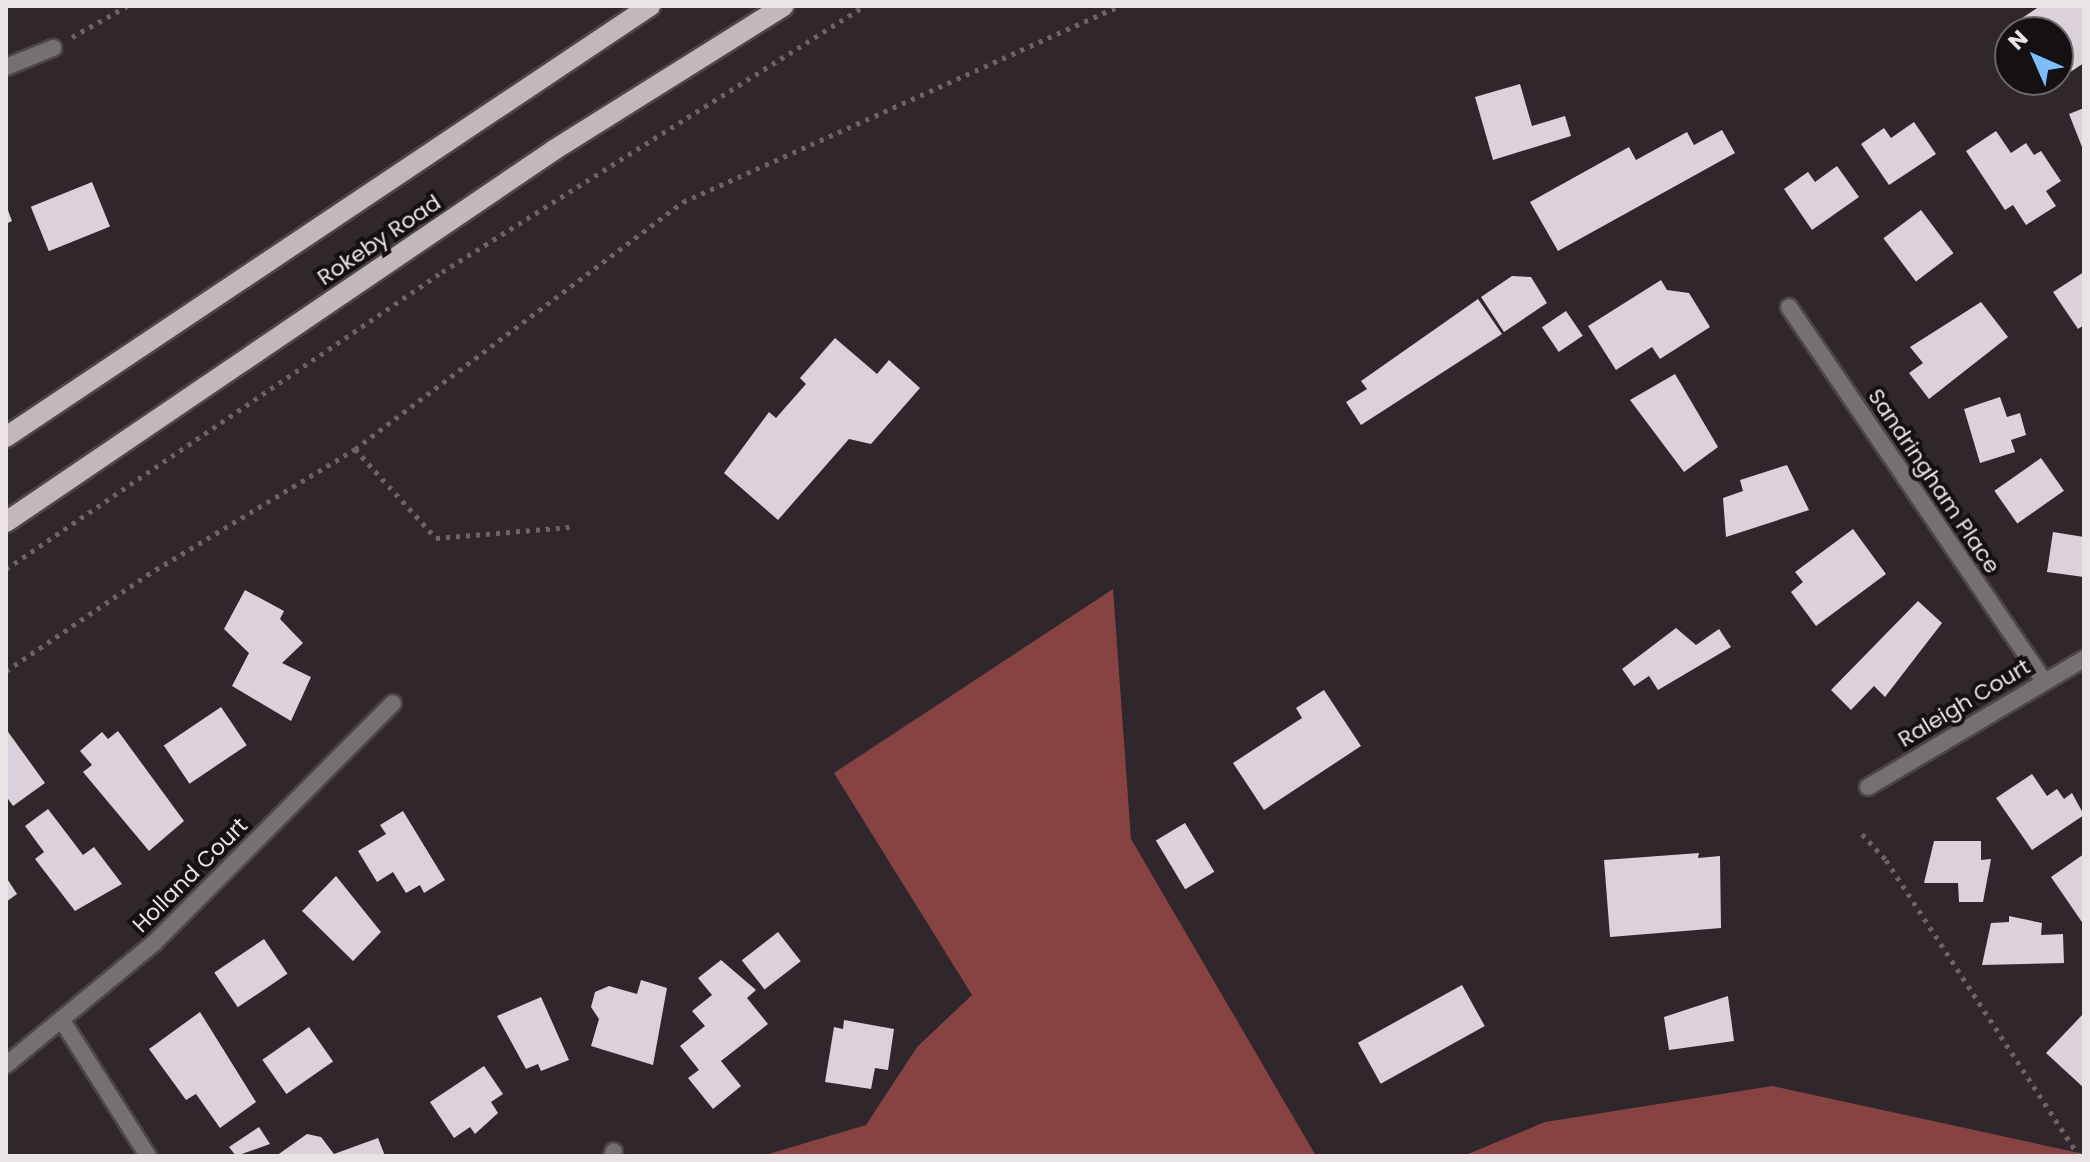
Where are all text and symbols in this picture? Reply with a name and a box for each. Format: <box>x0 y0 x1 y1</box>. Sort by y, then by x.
north arrow <box>1994 16 2074 96</box>
text: N <box>2001 23 2035 57</box>
street label: Rokeby Road <box>312 189 446 291</box>
street label: Sandringham Place <box>1862 384 2006 578</box>
street label: Raleigh Court <box>1893 653 2035 753</box>
street label: Holland Court <box>127 812 253 938</box>

